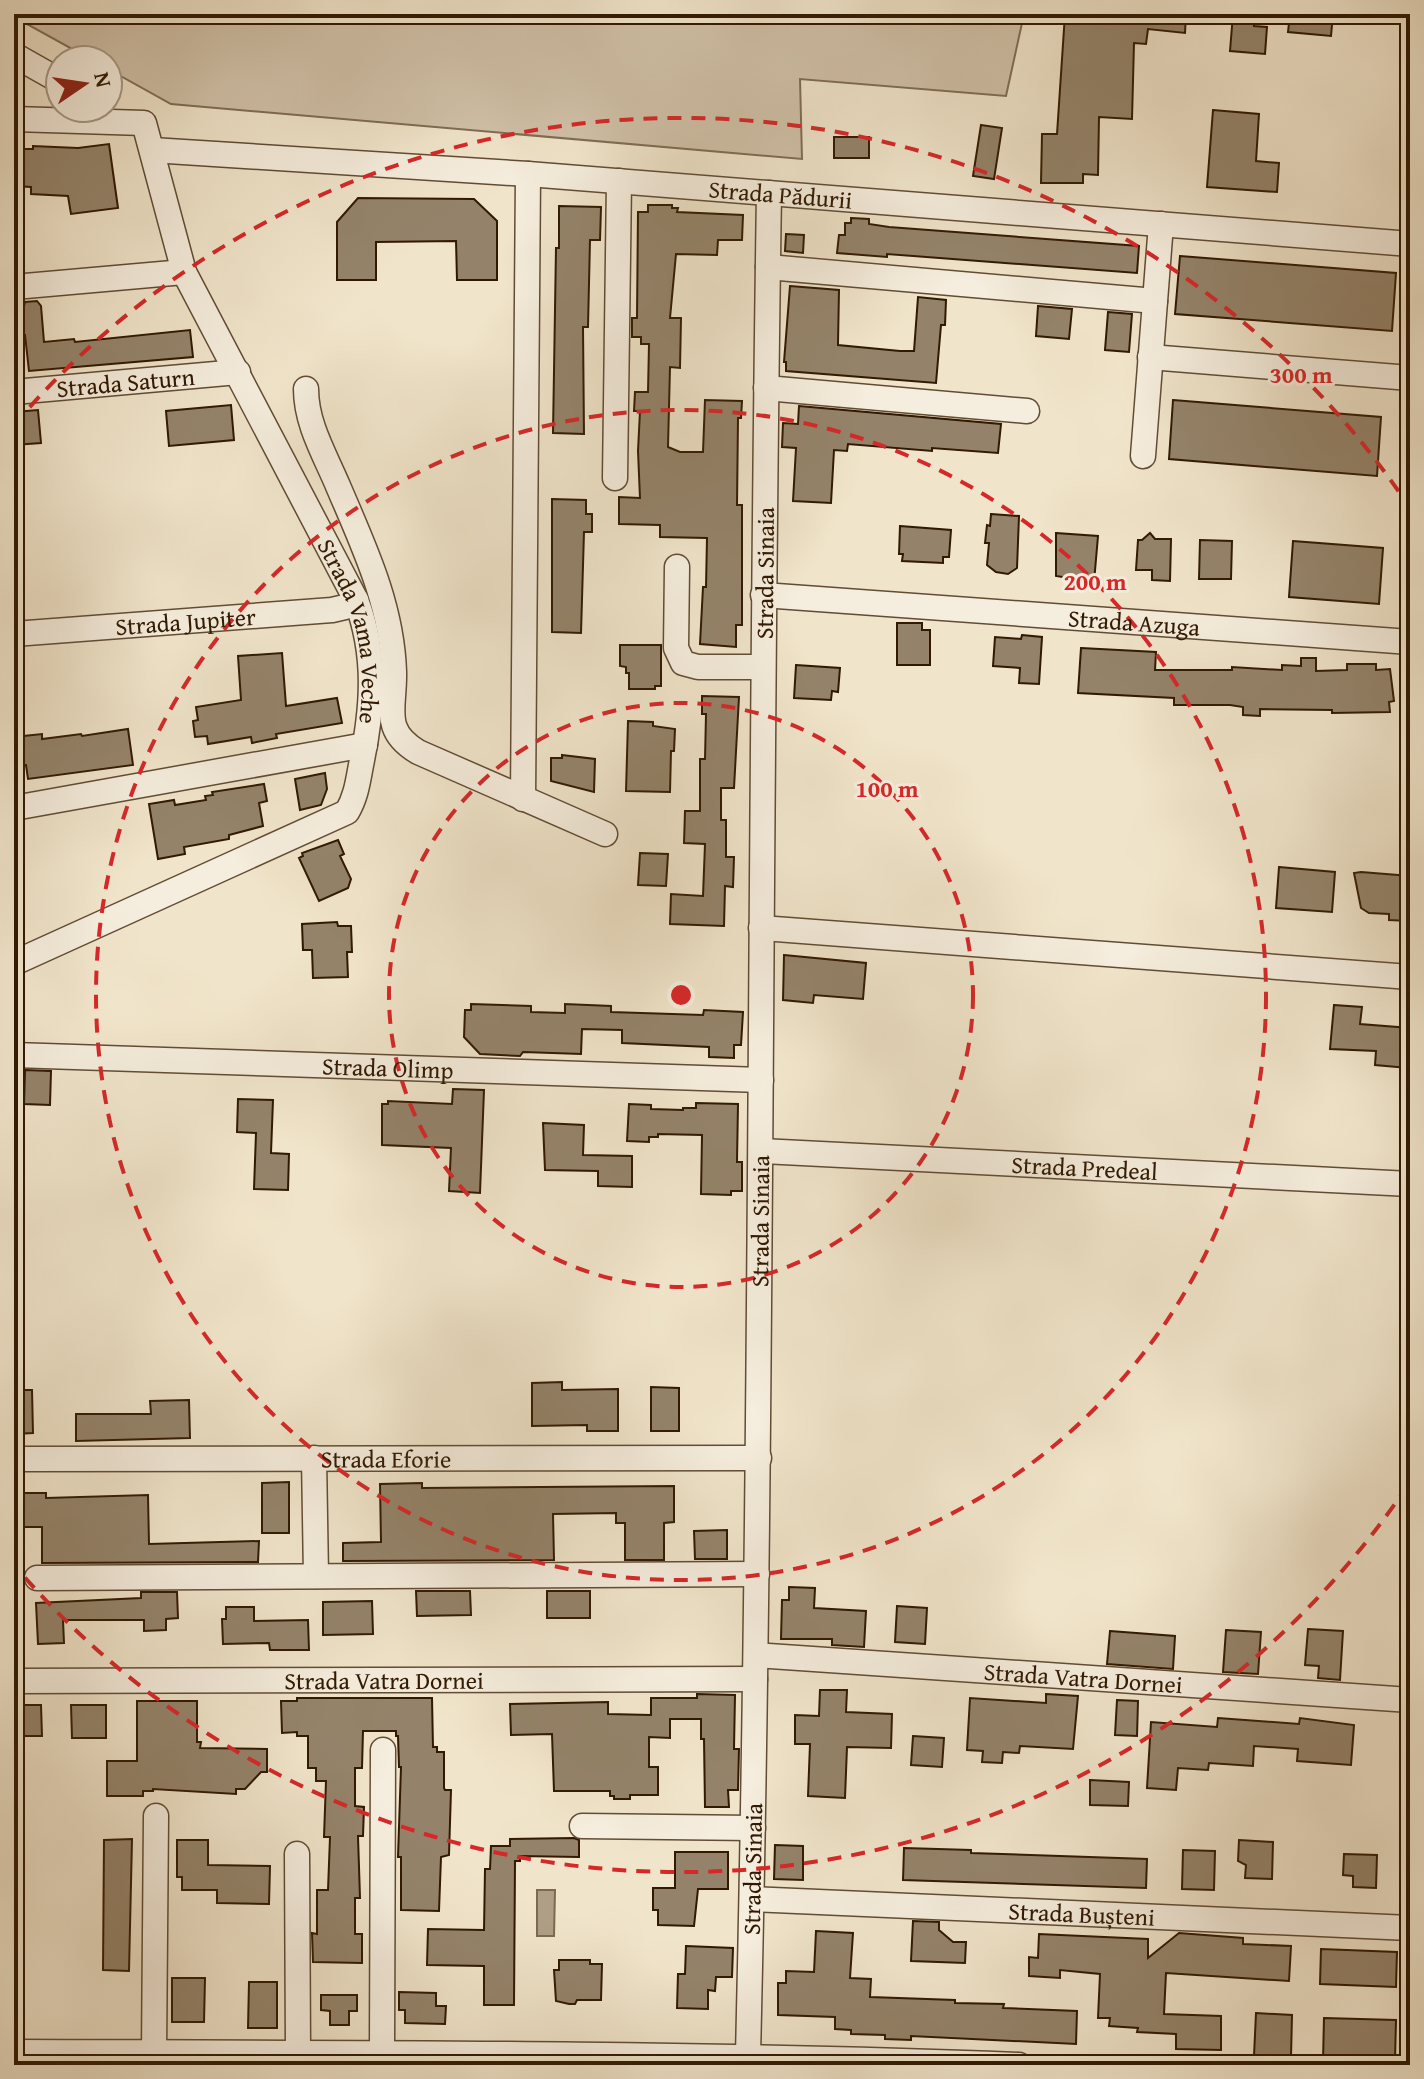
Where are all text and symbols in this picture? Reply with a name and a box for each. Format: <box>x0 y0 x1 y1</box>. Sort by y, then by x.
north arrow <box>44 44 124 124</box>
text: N <box>86 69 121 91</box>
street label: Strada Pădurii <box>707 171 854 217</box>
text: 300 m <box>1269 357 1333 392</box>
street label: Strada Saturn <box>55 358 197 406</box>
street label: Strada Sinaia <box>746 506 782 639</box>
street label: Strada Vama Veche <box>309 532 388 726</box>
text: 200 m <box>1063 564 1127 599</box>
street label: Strada Jupiter <box>114 598 257 644</box>
street label: Strada Azuga <box>1067 600 1202 644</box>
text: 100 m <box>855 771 919 806</box>
centre of rings <box>667 981 695 1009</box>
street label: Strada Olimp <box>322 1048 454 1087</box>
street label: Strada Predeal <box>1011 1146 1159 1189</box>
street label: Strada Sinaia <box>742 1154 778 1287</box>
street label: Strada Eforie <box>321 1441 451 1476</box>
street label: Strada Vatra Dornei <box>983 1653 1184 1702</box>
street label: Strada Vatra Dornei <box>284 1662 484 1698</box>
street label: Strada Sinaia <box>733 1802 771 1935</box>
street label: Strada Bușteni <box>1008 1893 1156 1934</box>

